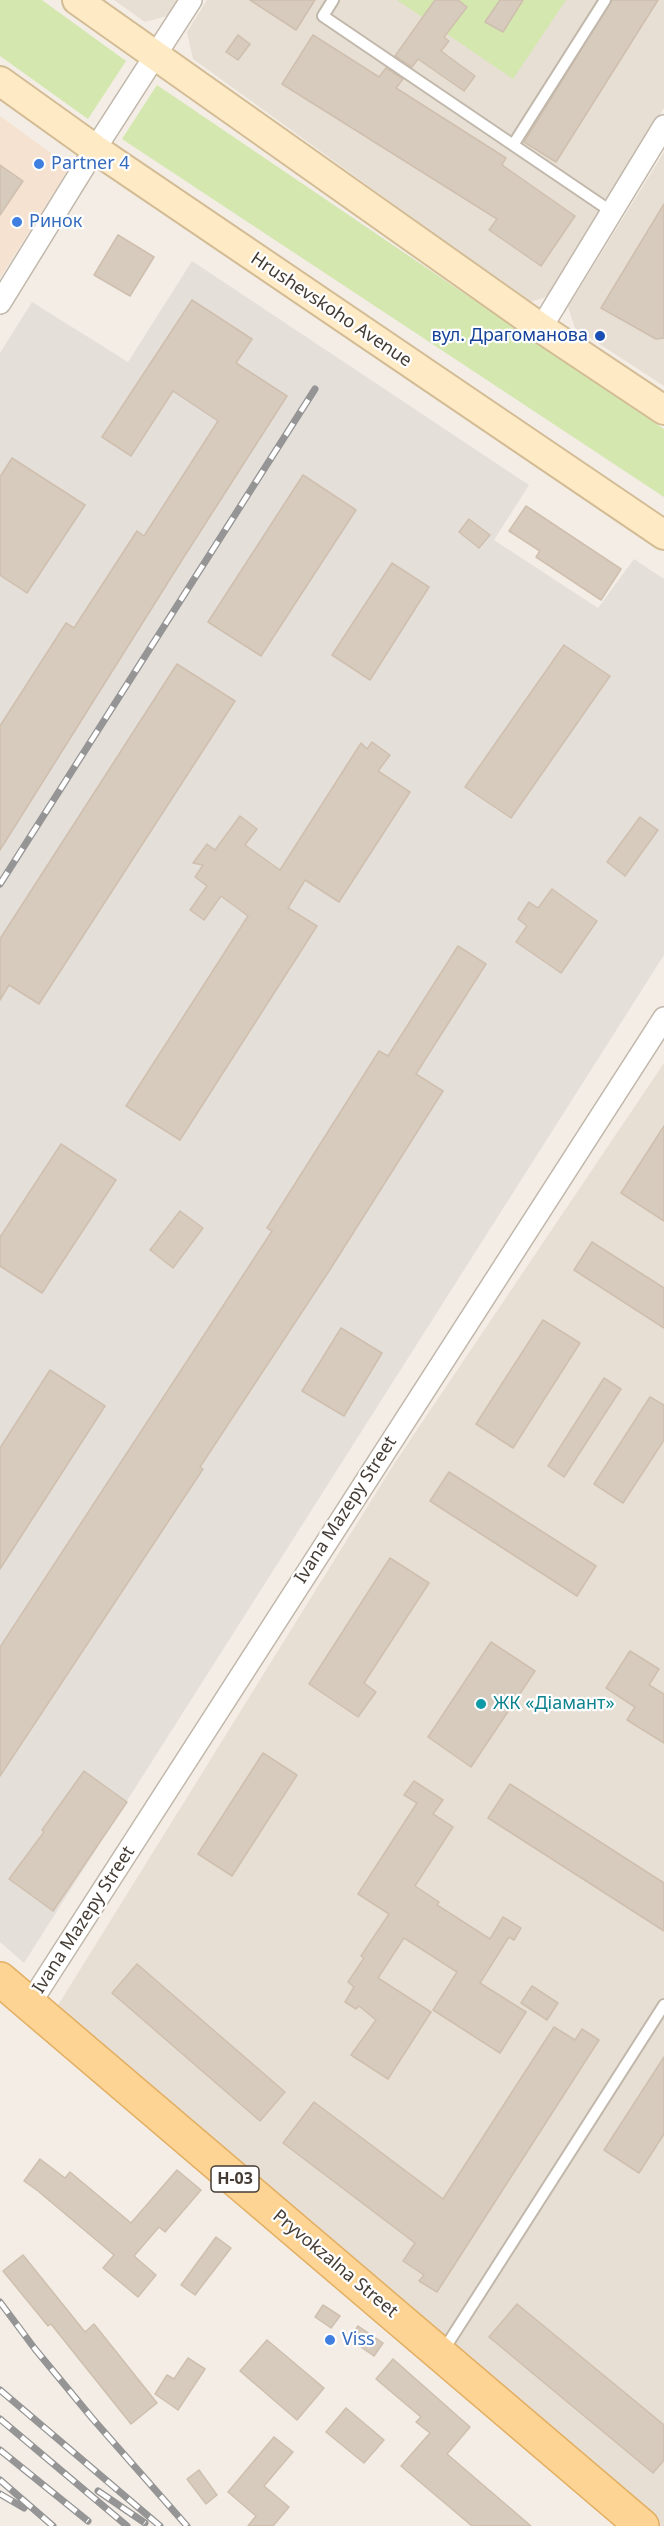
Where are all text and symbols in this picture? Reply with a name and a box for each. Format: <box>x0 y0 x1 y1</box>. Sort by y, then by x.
place label: Partner 4 <box>51 153 130 175</box>
marker: Partner 4 <box>32 157 46 171</box>
place label: Ринок <box>29 211 82 233</box>
marker: Ринок <box>10 215 24 229</box>
street label: Hrushevskoho Avenue <box>246 248 416 372</box>
place label: вул. Драгоманова <box>431 325 588 347</box>
marker: вул. Драгоманова <box>593 329 607 343</box>
street label: Ivana Mazepy Street <box>290 1432 402 1588</box>
place label: ЖК «Діамант» <box>493 1693 615 1715</box>
marker: ЖК «Діамант» <box>474 1697 488 1711</box>
street label: Ivana Mazepy Street <box>28 1842 140 1998</box>
road number: Н-03 <box>211 2166 259 2192</box>
street label: Pryvokzalna Street <box>268 2205 402 2323</box>
place label: Viss <box>342 2329 375 2351</box>
marker: Viss <box>323 2333 337 2347</box>

